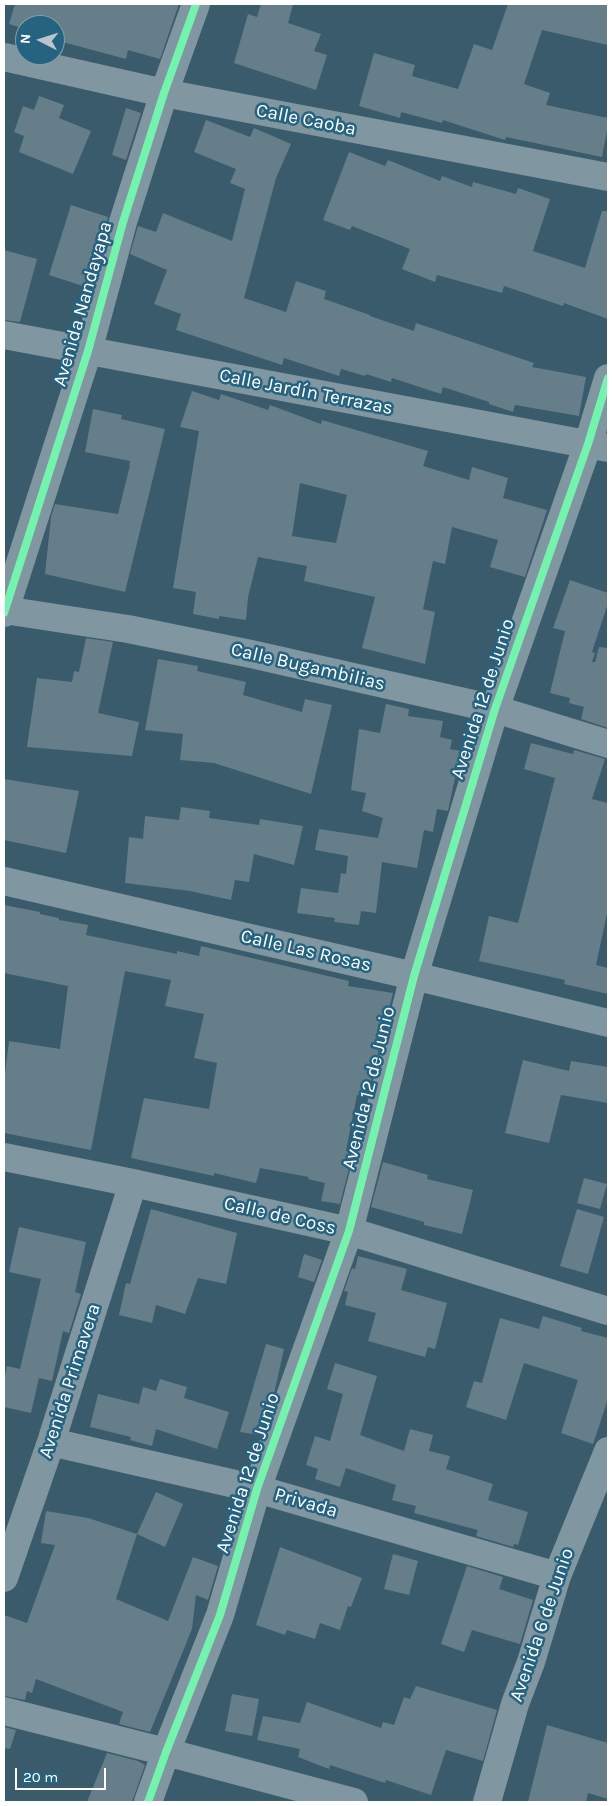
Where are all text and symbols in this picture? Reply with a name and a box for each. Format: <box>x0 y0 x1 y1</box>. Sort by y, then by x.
north arrow <box>15 15 65 65</box>
text: N <box>17 33 34 44</box>
street label: Calle Caoba <box>254 99 358 141</box>
street label: Avenida Nandayapa <box>49 219 117 389</box>
street label: Calle Jardín Terrazas <box>217 364 395 420</box>
street label: Avenida 12 de Junio <box>446 616 520 782</box>
street label: Calle Bugambilias <box>229 638 387 696</box>
street label: Calle Las Rosas <box>238 925 374 977</box>
street label: Avenida 12 de Junio <box>338 1004 400 1172</box>
street label: Calle de Coss <box>222 1192 338 1240</box>
street label: Avenida Primavera <box>34 1301 106 1461</box>
street label: Avenida 12 de Junio <box>211 1390 285 1556</box>
street label: Privada <box>272 1483 340 1523</box>
street label: Avenida 6 de Junio <box>505 1545 579 1705</box>
scale bar <box>18 1758 109 1790</box>
text: 20 m <box>23 1768 58 1786</box>

